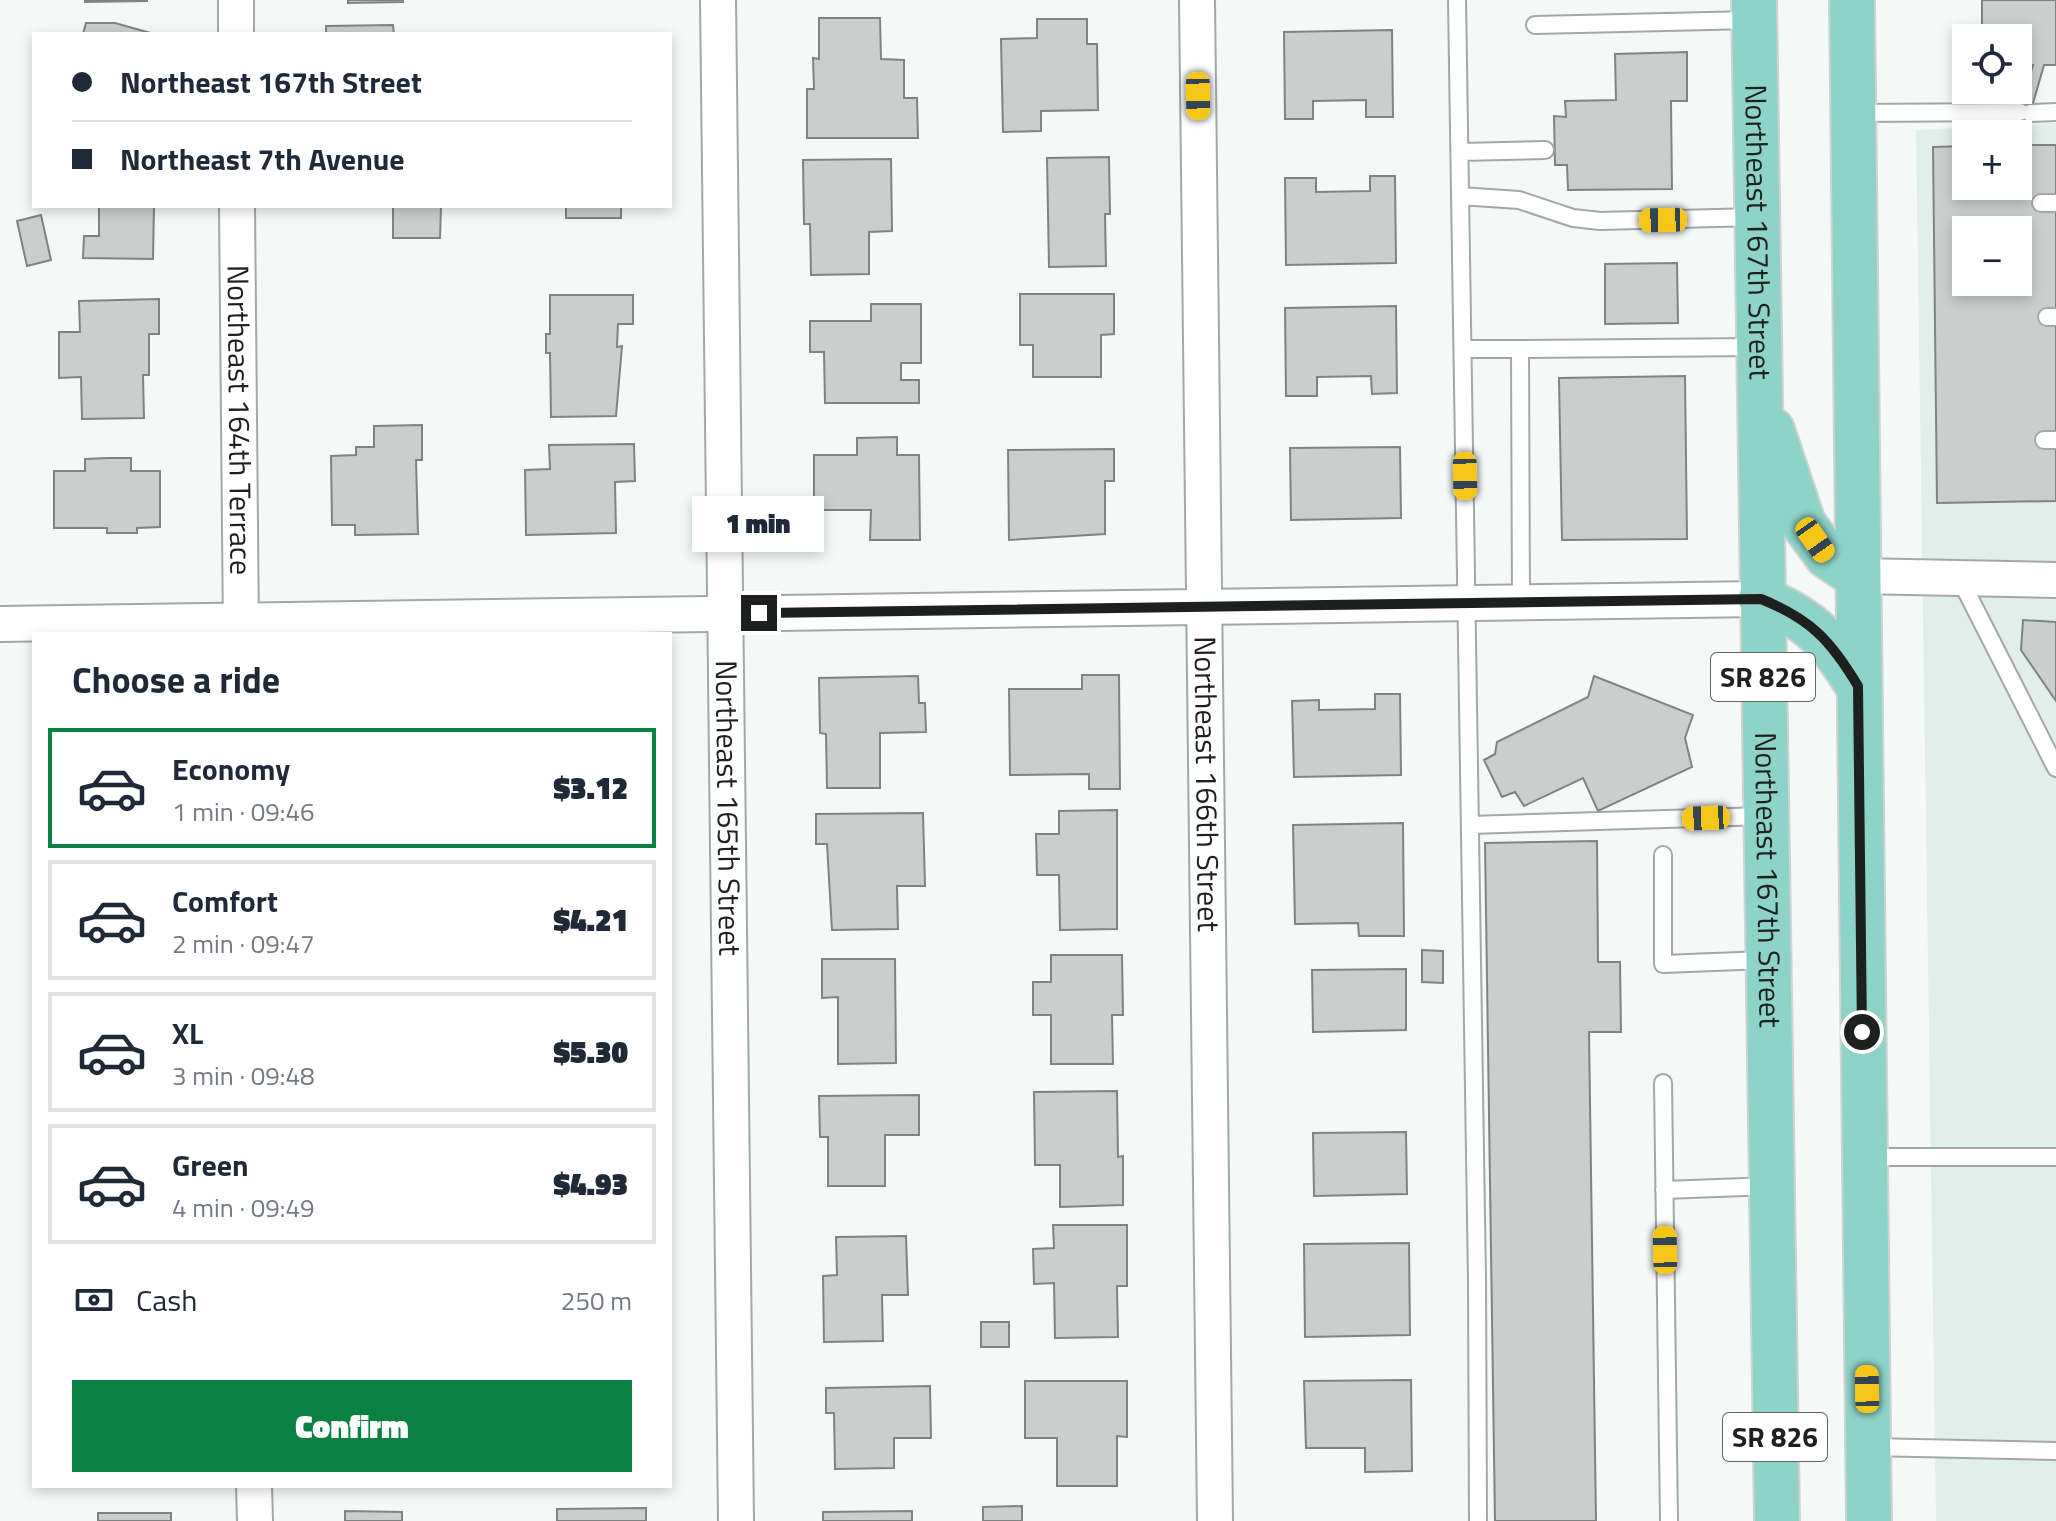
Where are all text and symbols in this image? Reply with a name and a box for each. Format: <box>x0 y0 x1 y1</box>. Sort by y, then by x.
map controls <box>1952 24 2032 296</box>
button: locate <box>1952 24 2032 104</box>
text: Northeast 167th Street <box>120 59 422 105</box>
car <box>1186 72 1210 120</box>
street label: Northeast 167th Street <box>1733 84 1784 380</box>
button: + <box>1952 120 2032 200</box>
text: Northeast 7th Avenue <box>120 136 405 182</box>
car <box>1639 208 1687 232</box>
button: − <box>1952 216 2032 296</box>
street label: Northeast 164th Terrace <box>216 265 264 575</box>
car <box>1453 452 1477 500</box>
callout: 1 min <box>693 497 825 553</box>
text: 1 min <box>726 504 790 543</box>
car <box>1791 513 1839 567</box>
route end <box>741 595 777 631</box>
street label: Northeast 166th Street <box>1183 636 1232 932</box>
text: Choose a ride <box>72 652 280 707</box>
road number: SR 826 <box>1711 653 1815 701</box>
street label: Northeast 165th Street <box>704 660 753 956</box>
street label: Northeast 167th Street <box>1743 732 1794 1028</box>
text: Economy <box>172 746 290 792</box>
icon: car <box>76 752 148 824</box>
text: $3.12 <box>554 765 628 811</box>
text: 1 min · 09:46 <box>172 792 315 831</box>
car <box>1682 805 1730 831</box>
text: Comfort <box>172 878 278 924</box>
icon: car <box>76 884 148 956</box>
text: $4.21 <box>554 897 628 943</box>
text: 2 min · 09:47 <box>172 924 315 963</box>
text: XL <box>172 1010 203 1056</box>
route start <box>1844 1014 1880 1050</box>
icon: car <box>76 1016 148 1088</box>
text: $5.30 <box>554 1029 628 1075</box>
text: 3 min · 09:48 <box>172 1056 315 1095</box>
text: Green <box>172 1142 249 1188</box>
icon: car <box>76 1148 148 1220</box>
text: $4.93 <box>554 1161 628 1207</box>
text: 4 min · 09:49 <box>172 1188 315 1227</box>
car <box>1653 1226 1677 1274</box>
text: Cash <box>136 1277 197 1323</box>
icon: cash <box>72 1278 116 1322</box>
text: 250 m <box>561 1281 632 1320</box>
car <box>1855 1365 1879 1413</box>
button: Confirm <box>72 1380 632 1472</box>
road number: SR 826 <box>1723 1413 1827 1461</box>

